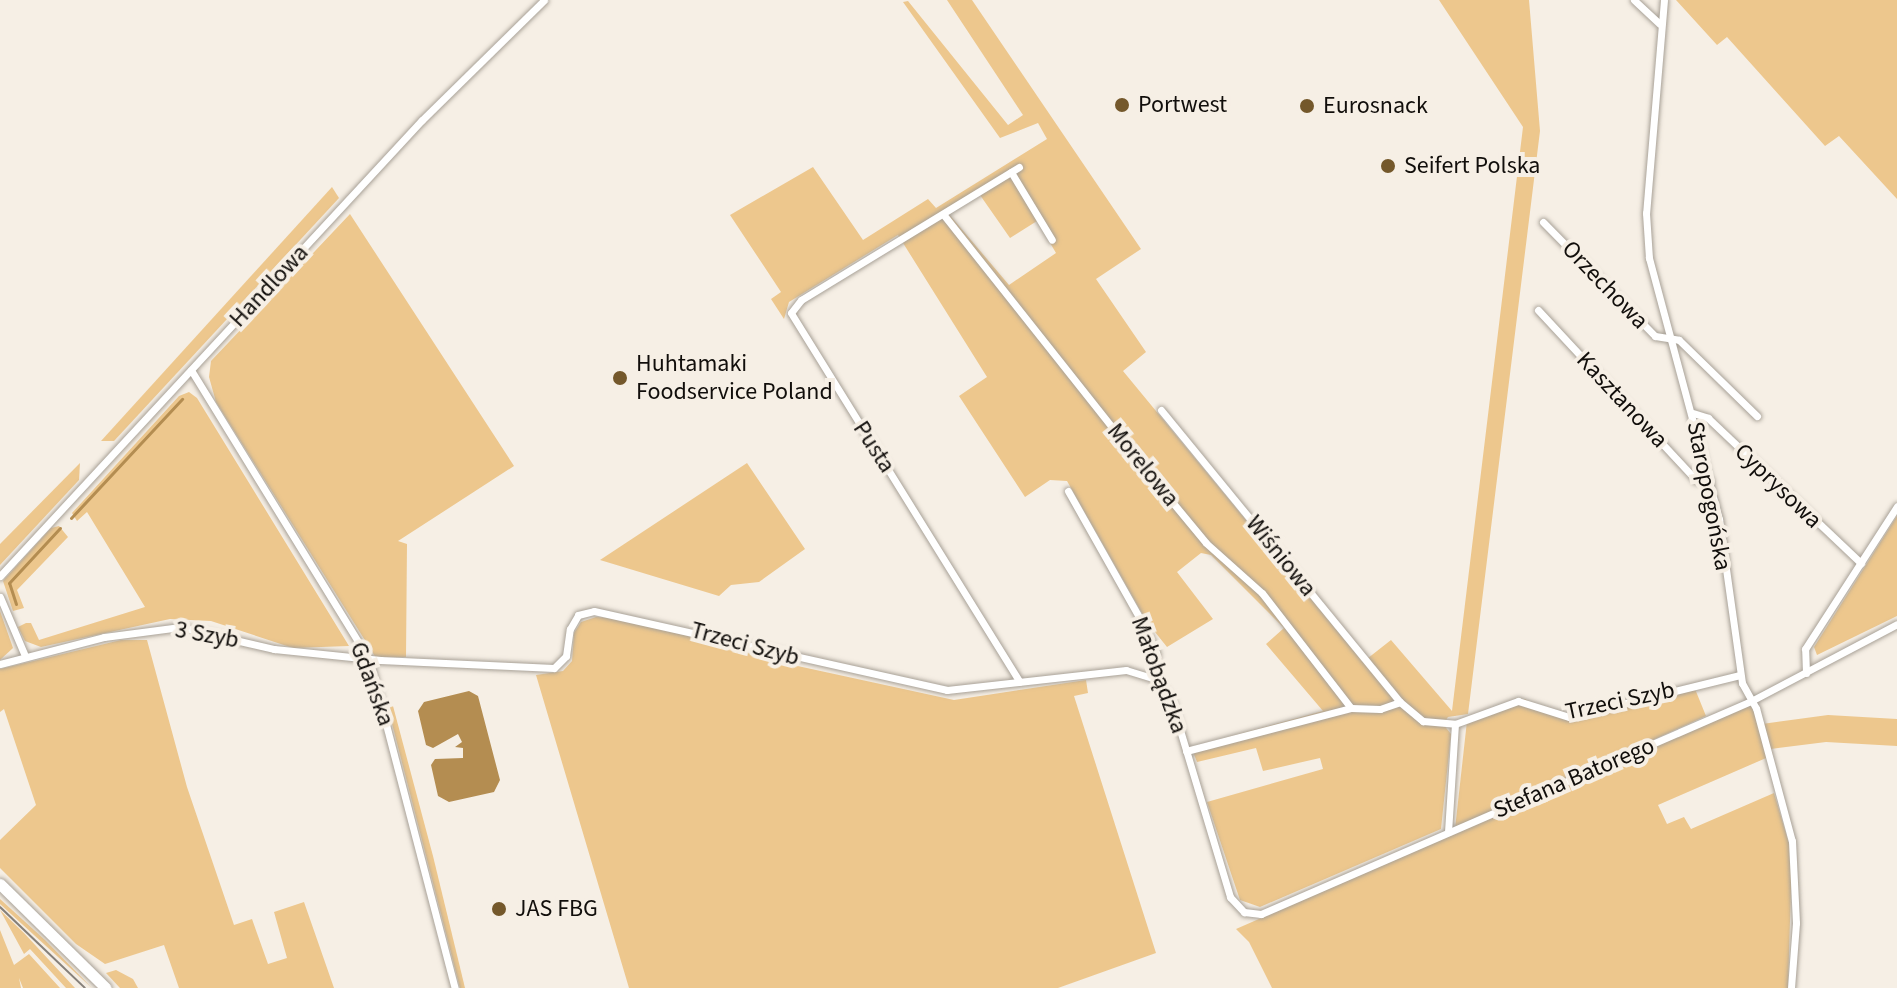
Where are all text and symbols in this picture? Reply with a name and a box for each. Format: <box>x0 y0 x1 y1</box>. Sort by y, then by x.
place label: Portwest <box>1138 91 1227 119</box>
place label: Eurosnack <box>1323 92 1428 120</box>
marker: Portwest <box>1113 96 1131 114</box>
marker: Eurosnack <box>1298 97 1316 115</box>
place label: Seifert Polska <box>1404 152 1540 180</box>
marker: Seifert Polska <box>1379 157 1397 175</box>
street label: Orzechowa <box>1556 235 1654 335</box>
street label: Handlowa <box>224 239 314 333</box>
street label: Kasztanowa <box>1570 346 1674 454</box>
place label: Huhtamaki Foodservice Poland <box>636 350 833 406</box>
marker: Huhtamaki Foodservice Poland <box>611 369 629 387</box>
street label: Pusta <box>847 416 901 478</box>
street label: Morelowa <box>1101 418 1185 512</box>
street label: Staropogońska <box>1680 419 1738 573</box>
street label: Cyprysowa <box>1728 437 1828 535</box>
street label: Wiśniowa <box>1240 510 1322 602</box>
street label: Małobądzka <box>1125 613 1193 737</box>
street label: 3 Szyb <box>173 615 241 655</box>
street label: Trzeci Szyb <box>688 616 802 672</box>
street label: Gdańska <box>344 638 400 730</box>
street label: Trzeci Szyb <box>1563 675 1677 727</box>
street label: Stefana Batorego <box>1489 731 1659 825</box>
place label: JAS FBG <box>515 895 598 923</box>
marker: JAS FBG <box>490 900 508 918</box>

